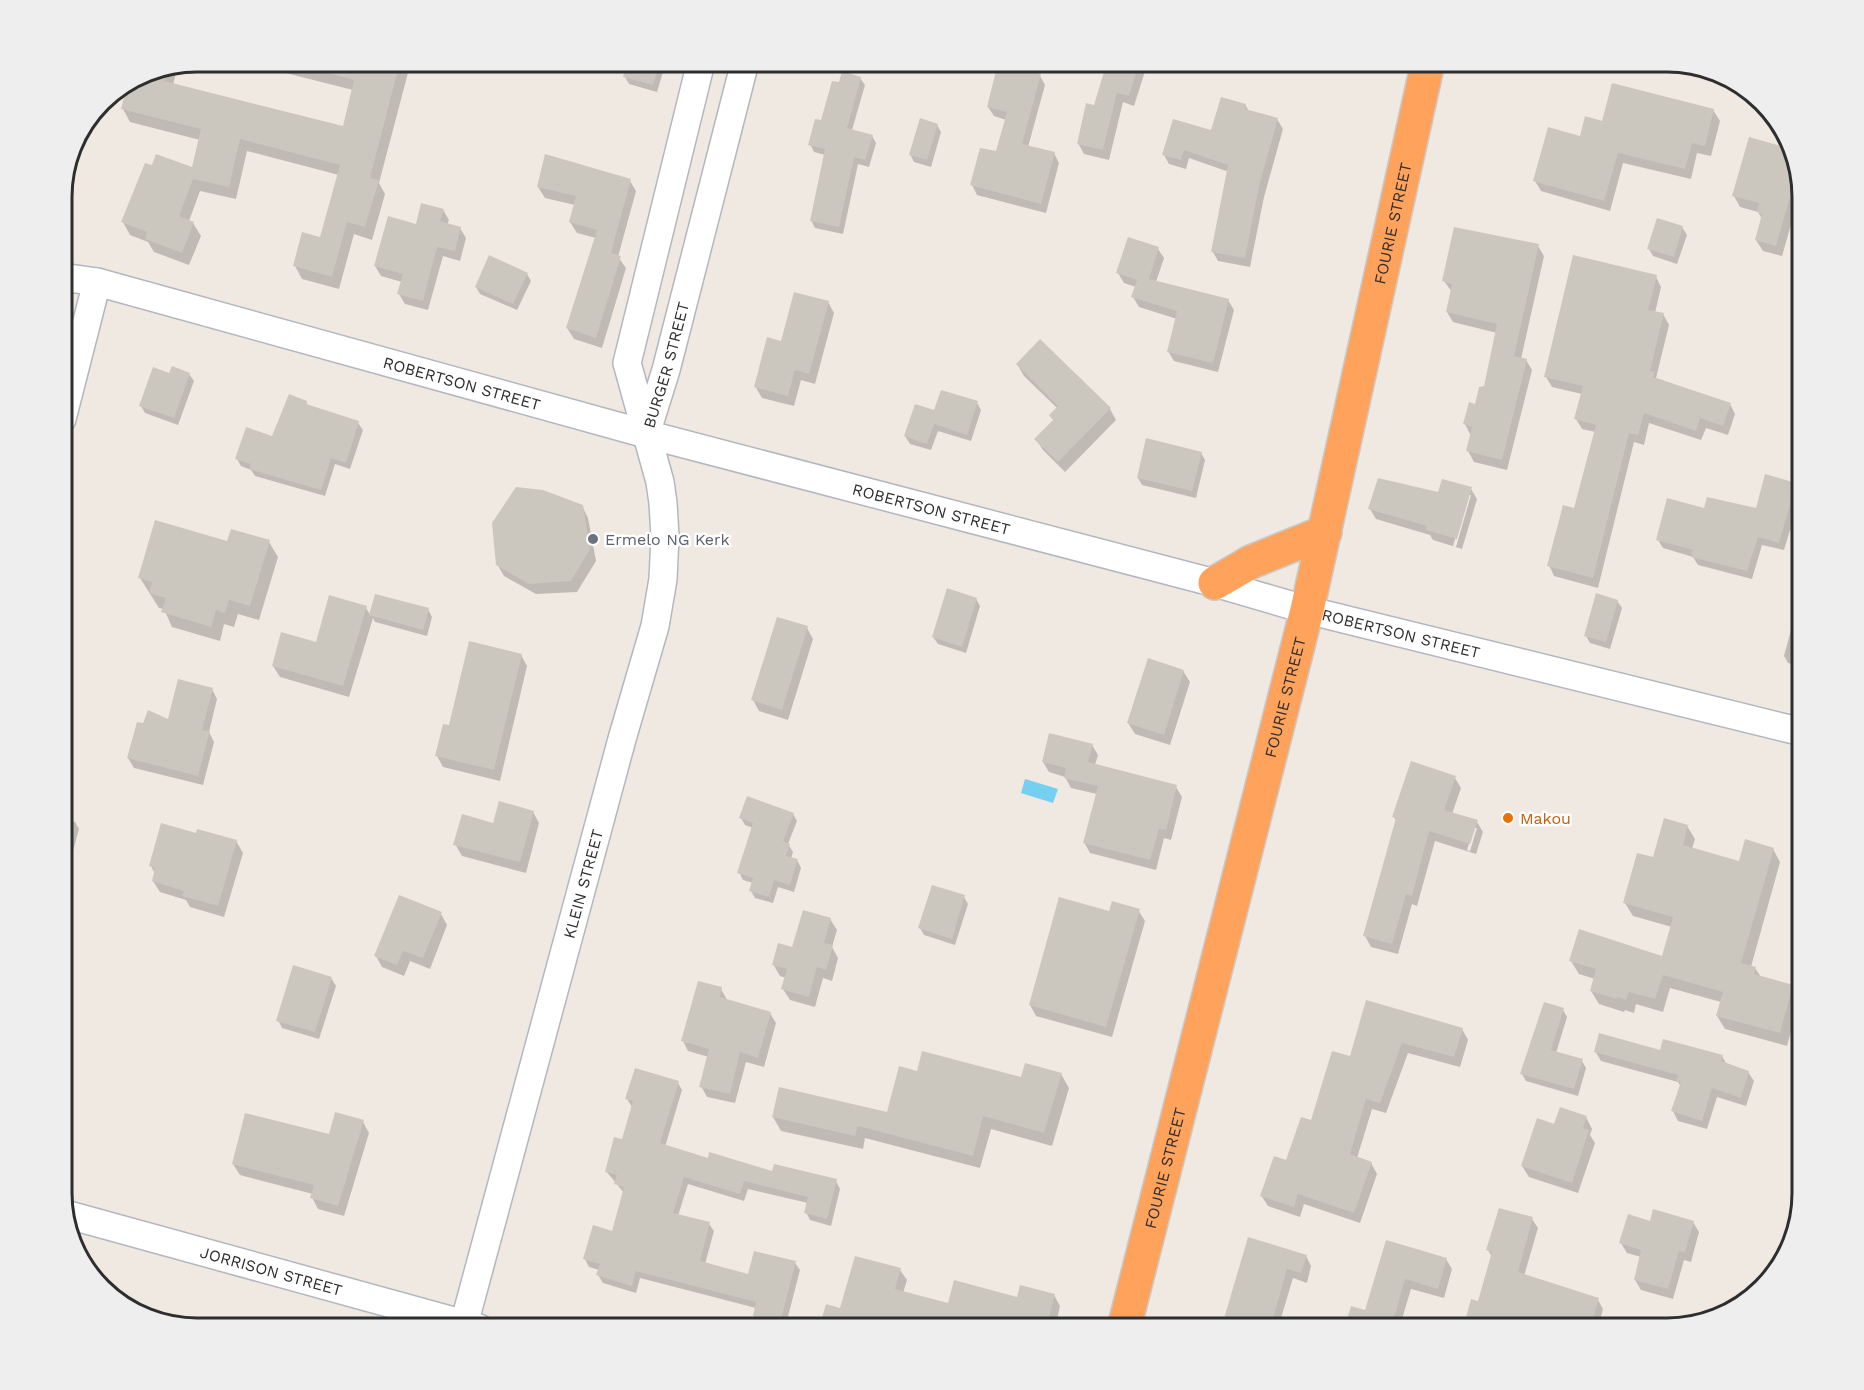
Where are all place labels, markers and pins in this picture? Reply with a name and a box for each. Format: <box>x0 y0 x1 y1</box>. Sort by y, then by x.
place label: Ermelo NG Kerk <box>605 530 730 549</box>
marker: Ermelo NG Kerk <box>586 532 600 546</box>
place label: Makou <box>1520 809 1571 828</box>
marker: Makou <box>1501 811 1515 825</box>

